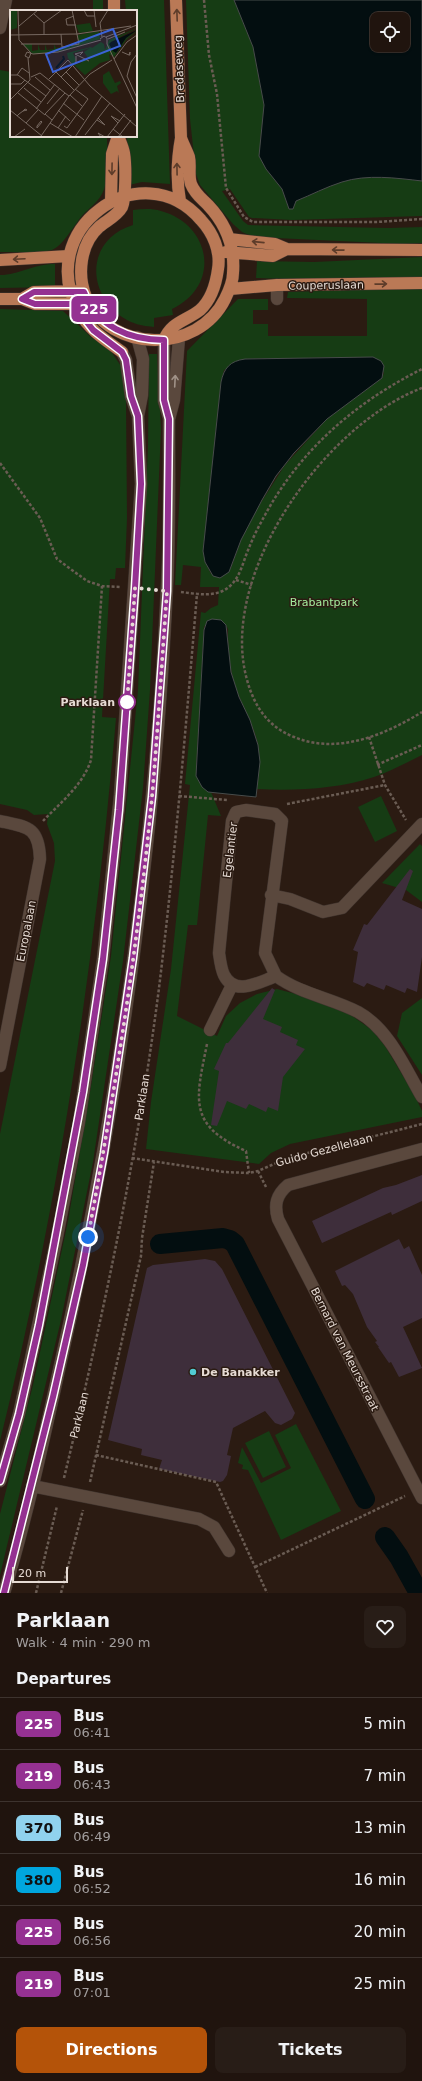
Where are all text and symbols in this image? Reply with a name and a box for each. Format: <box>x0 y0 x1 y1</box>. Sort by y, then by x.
one-way arrow <box>173 9 181 22</box>
inset map <box>10 10 137 137</box>
map controls <box>370 12 410 52</box>
button: locate <box>370 12 410 52</box>
street label: Bredaseweg <box>172 35 187 103</box>
one-way arrow <box>108 162 116 175</box>
one-way arrow <box>173 163 181 176</box>
one-way arrow <box>252 238 265 246</box>
one-way arrow <box>332 246 345 254</box>
one-way arrow <box>13 255 26 262</box>
street label: Couperuslaan <box>288 278 364 293</box>
one-way arrow <box>374 280 387 288</box>
line badge: 225 <box>71 296 117 322</box>
text: 225 <box>79 301 109 317</box>
one-way arrow <box>172 375 179 388</box>
park label: Brabantpark <box>290 596 359 609</box>
marker: Parklaan <box>118 693 136 711</box>
place label: Parklaan <box>61 696 115 709</box>
street label: Egelantier <box>221 821 240 879</box>
street label: Europalaan <box>14 899 39 963</box>
street label: Parklaan <box>132 1073 153 1121</box>
street label: Guido Gezellelaan <box>274 1131 374 1170</box>
your location <box>78 1227 98 1247</box>
street label: Bernard van Meursstraat <box>308 1285 382 1414</box>
place label: De Banakker <box>201 1366 280 1379</box>
marker: De Banakker <box>188 1367 198 1377</box>
street label: Parklaan <box>67 1391 92 1440</box>
scale bar <box>12 1565 68 1584</box>
text: 20 m <box>18 1567 46 1580</box>
button: heart <box>364 1606 406 1648</box>
text: Parklaan <box>16 1609 110 1631</box>
text: Walk · 4 min · 290 m <box>16 1635 150 1650</box>
text: Departures <box>16 1670 111 1688</box>
text: Bus <box>73 1707 104 1725</box>
text: 5 min <box>363 1715 406 1733</box>
text: 225 <box>24 1716 53 1732</box>
text: 06:41 <box>73 1725 111 1740</box>
text: Bus <box>73 1759 104 1777</box>
text: 7 min <box>363 1767 406 1785</box>
text: 219 <box>24 1768 53 1784</box>
text: 06:43 <box>73 1777 111 1792</box>
text: Bus <box>73 1811 104 1829</box>
text: 13 min <box>354 1819 406 1837</box>
text: 370 <box>24 1820 53 1836</box>
text: 06:49 <box>73 1829 111 1844</box>
text: Bus <box>73 1863 104 1881</box>
text: 16 min <box>354 1871 406 1889</box>
text: 380 <box>24 1872 53 1888</box>
text: 06:52 <box>73 1881 111 1896</box>
text: Bus <box>73 1915 104 1933</box>
text: 20 min <box>354 1923 406 1941</box>
text: 225 <box>24 1924 53 1940</box>
text: 06:56 <box>73 1933 111 1948</box>
text: Bus <box>73 1967 104 1985</box>
text: 25 min <box>354 1975 406 1993</box>
text: 219 <box>24 1976 53 1992</box>
text: 07:01 <box>73 1985 111 2000</box>
button: Directions <box>16 2027 207 2073</box>
button: Tickets <box>215 2027 406 2073</box>

